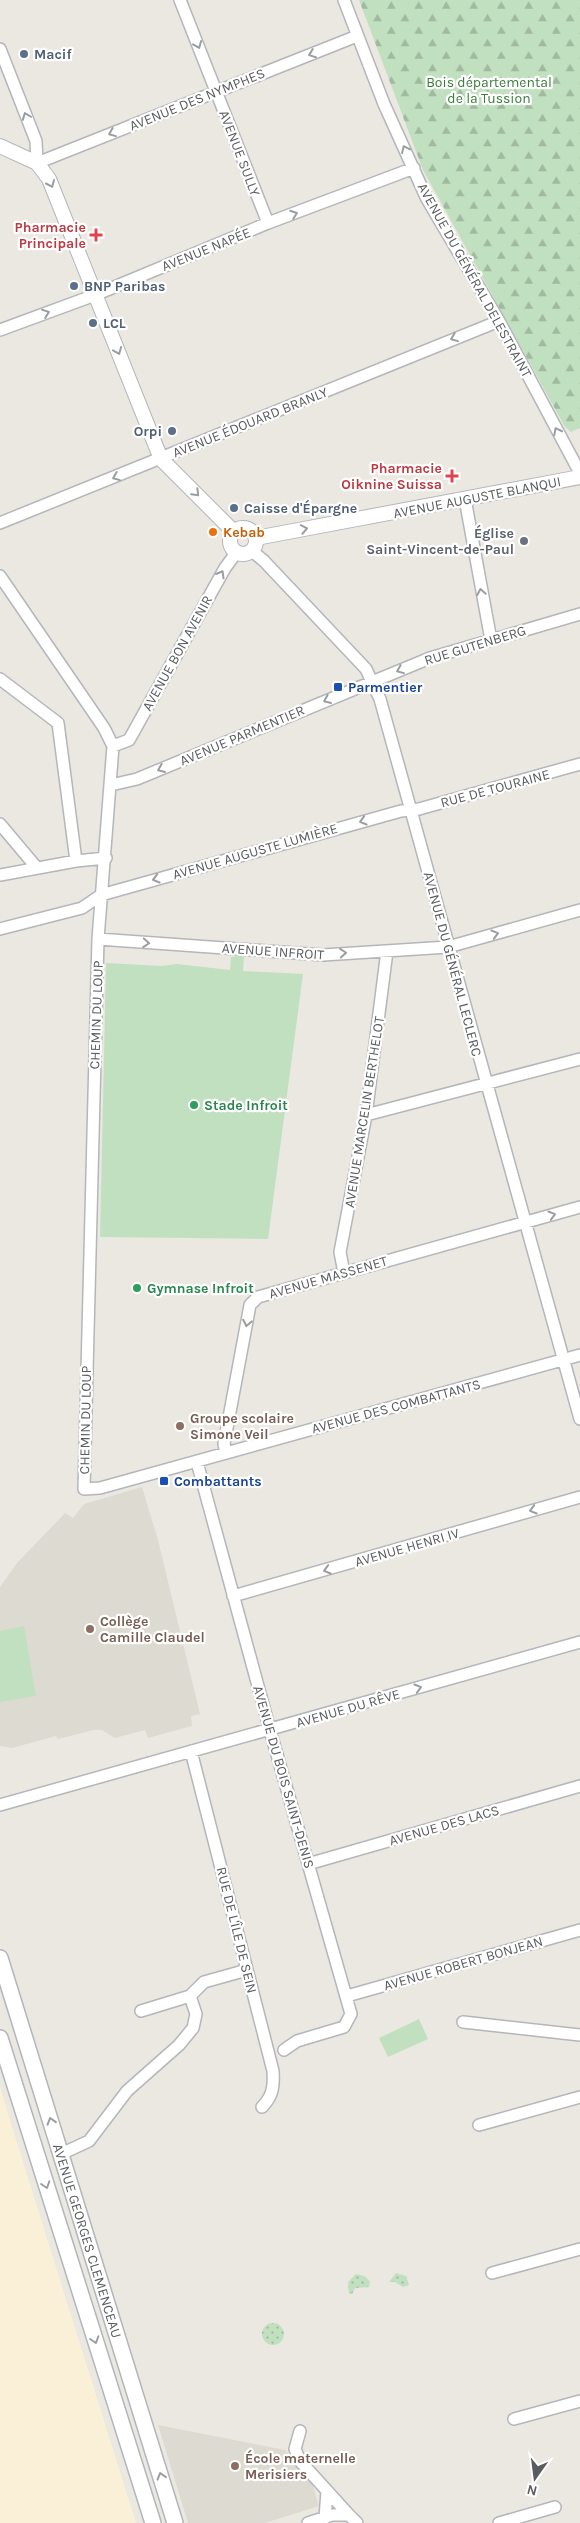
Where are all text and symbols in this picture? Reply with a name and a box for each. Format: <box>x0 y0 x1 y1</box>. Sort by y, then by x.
one-way arrow <box>192 40 202 49</box>
place label: Macif <box>34 46 72 63</box>
one-way arrow <box>308 47 317 58</box>
marker: Macif <box>18 48 30 60</box>
street label: AVENUE DES NYMPHES <box>127 64 267 134</box>
park label: Bois départemental de la Tussion <box>426 74 552 107</box>
street label: AVENUE SULLY <box>215 108 264 199</box>
one-way arrow <box>22 112 33 121</box>
one-way arrow <box>109 128 117 138</box>
one-way arrow <box>400 145 411 154</box>
one-way arrow <box>44 179 55 188</box>
street label: AVENUE DU GÉNÉRAL DELESTRAINT <box>414 179 536 381</box>
one-way arrow <box>289 210 298 220</box>
place label: Pharmacie Principale <box>15 219 86 252</box>
street label: AVENUE NAPÉE <box>159 223 253 275</box>
marker: Pharmacie Principale <box>90 229 102 241</box>
place label: BNP Paribas <box>84 278 165 295</box>
marker: BNP Paribas <box>68 280 80 292</box>
one-way arrow <box>41 309 49 319</box>
place label: LCL <box>103 315 126 332</box>
marker: LCL <box>87 317 99 329</box>
one-way arrow <box>450 331 459 342</box>
one-way arrow <box>111 346 122 355</box>
street label: AVENUE ÉDOUARD BRANLY <box>170 382 331 461</box>
place label: Orpi <box>134 423 162 440</box>
marker: Orpi <box>166 425 178 437</box>
one-way arrow <box>553 427 563 436</box>
place label: Pharmacie Oiknine Suissa <box>341 460 442 493</box>
one-way arrow <box>112 470 121 481</box>
marker: Pharmacie Oiknine Suissa <box>446 470 458 482</box>
street label: AVENUE AUGUSTE BLANQUI <box>392 473 562 522</box>
one-way arrow <box>190 487 199 496</box>
place label: Caisse d'Épargne <box>244 499 357 517</box>
marker: Caisse d'Épargne <box>228 502 240 514</box>
place label: Kebab <box>223 524 265 541</box>
one-way arrow <box>299 524 308 535</box>
place label: Église Saint-Vincent-de-Paul <box>366 524 514 558</box>
marker: Kebab <box>207 526 219 538</box>
marker: Église Saint-Vincent-de-Paul <box>518 535 530 547</box>
one-way arrow <box>215 571 225 580</box>
one-way arrow <box>477 588 487 597</box>
street label: AVENUE BON AVENIR <box>139 593 216 714</box>
street label: RUE GUTENBERG <box>422 622 528 669</box>
one-way arrow <box>396 664 405 674</box>
place label: Parmentier <box>348 679 423 696</box>
marker: Parmentier <box>332 681 344 693</box>
one-way arrow <box>323 693 332 704</box>
street label: AVENUE PARMENTIER <box>177 701 307 769</box>
one-way arrow <box>157 762 166 773</box>
street label: RUE DE TOURAINE <box>439 766 552 811</box>
one-way arrow <box>359 816 368 826</box>
street label: AVENUE AUGUSTE LUMIÈRE <box>170 819 340 883</box>
street label: AVENUE DU GÉNÉRAL LECLERC <box>420 870 486 1058</box>
one-way arrow <box>152 874 160 884</box>
one-way arrow <box>490 929 498 939</box>
one-way arrow <box>143 937 151 948</box>
street label: AVENUE INFROIT <box>221 939 325 964</box>
one-way arrow <box>340 948 348 959</box>
street label: CHEMIN DU LOUP <box>86 960 107 1070</box>
street label: AVENUE MARCELIN BERTHELOT <box>341 1015 388 1209</box>
place label: Stade Infroit <box>204 1097 288 1114</box>
marker: Stade Infroit <box>188 1099 200 1111</box>
one-way arrow <box>548 1210 556 1220</box>
street label: AVENUE MASSENET <box>267 1252 389 1303</box>
place label: Gymnase Infroit <box>147 1280 254 1297</box>
marker: Gymnase Infroit <box>131 1282 143 1294</box>
one-way arrow <box>242 1319 253 1327</box>
street label: CHEMIN DU LOUP <box>76 1365 95 1474</box>
street label: AVENUE DES COMBATTANTS <box>310 1376 483 1437</box>
place label: Groupe scolaire Simone Veil <box>190 1410 294 1443</box>
marker: Groupe scolaire Simone Veil <box>174 1420 186 1432</box>
place label: Combattants <box>174 1473 262 1490</box>
marker: Combattants <box>158 1475 170 1487</box>
one-way arrow <box>530 1505 538 1515</box>
street label: AVENUE HENRI IV <box>353 1524 461 1570</box>
one-way arrow <box>323 1564 331 1574</box>
place label: Collège Camille Claudel <box>100 1613 205 1646</box>
marker: Collège Camille Claudel <box>84 1623 96 1635</box>
street label: AVENUE DU BOIS SAINT-DENIS <box>249 1684 318 1871</box>
one-way arrow <box>413 1684 421 1694</box>
street label: AVENUE DU RÊVE <box>294 1686 402 1731</box>
street label: AVENUE DES LACS <box>387 1802 501 1849</box>
street label: RUE DE L'ÎLE DE SEIN <box>213 1865 260 1995</box>
street label: AVENUE ROBERT BONJEAN <box>382 1933 545 1994</box>
one-way arrow <box>46 2117 56 2125</box>
street label: AVENUE GEORGES CLEMENCEAU <box>49 2142 125 2340</box>
one-way arrow <box>41 2180 51 2189</box>
one-way arrow <box>89 2335 99 2344</box>
place label: École maternelle Merisiers <box>245 2449 356 2483</box>
north arrow <box>510 2453 560 2503</box>
marker: École maternelle Merisiers <box>229 2460 241 2472</box>
one-way arrow <box>156 2473 166 2481</box>
text: N <box>525 2481 539 2500</box>

